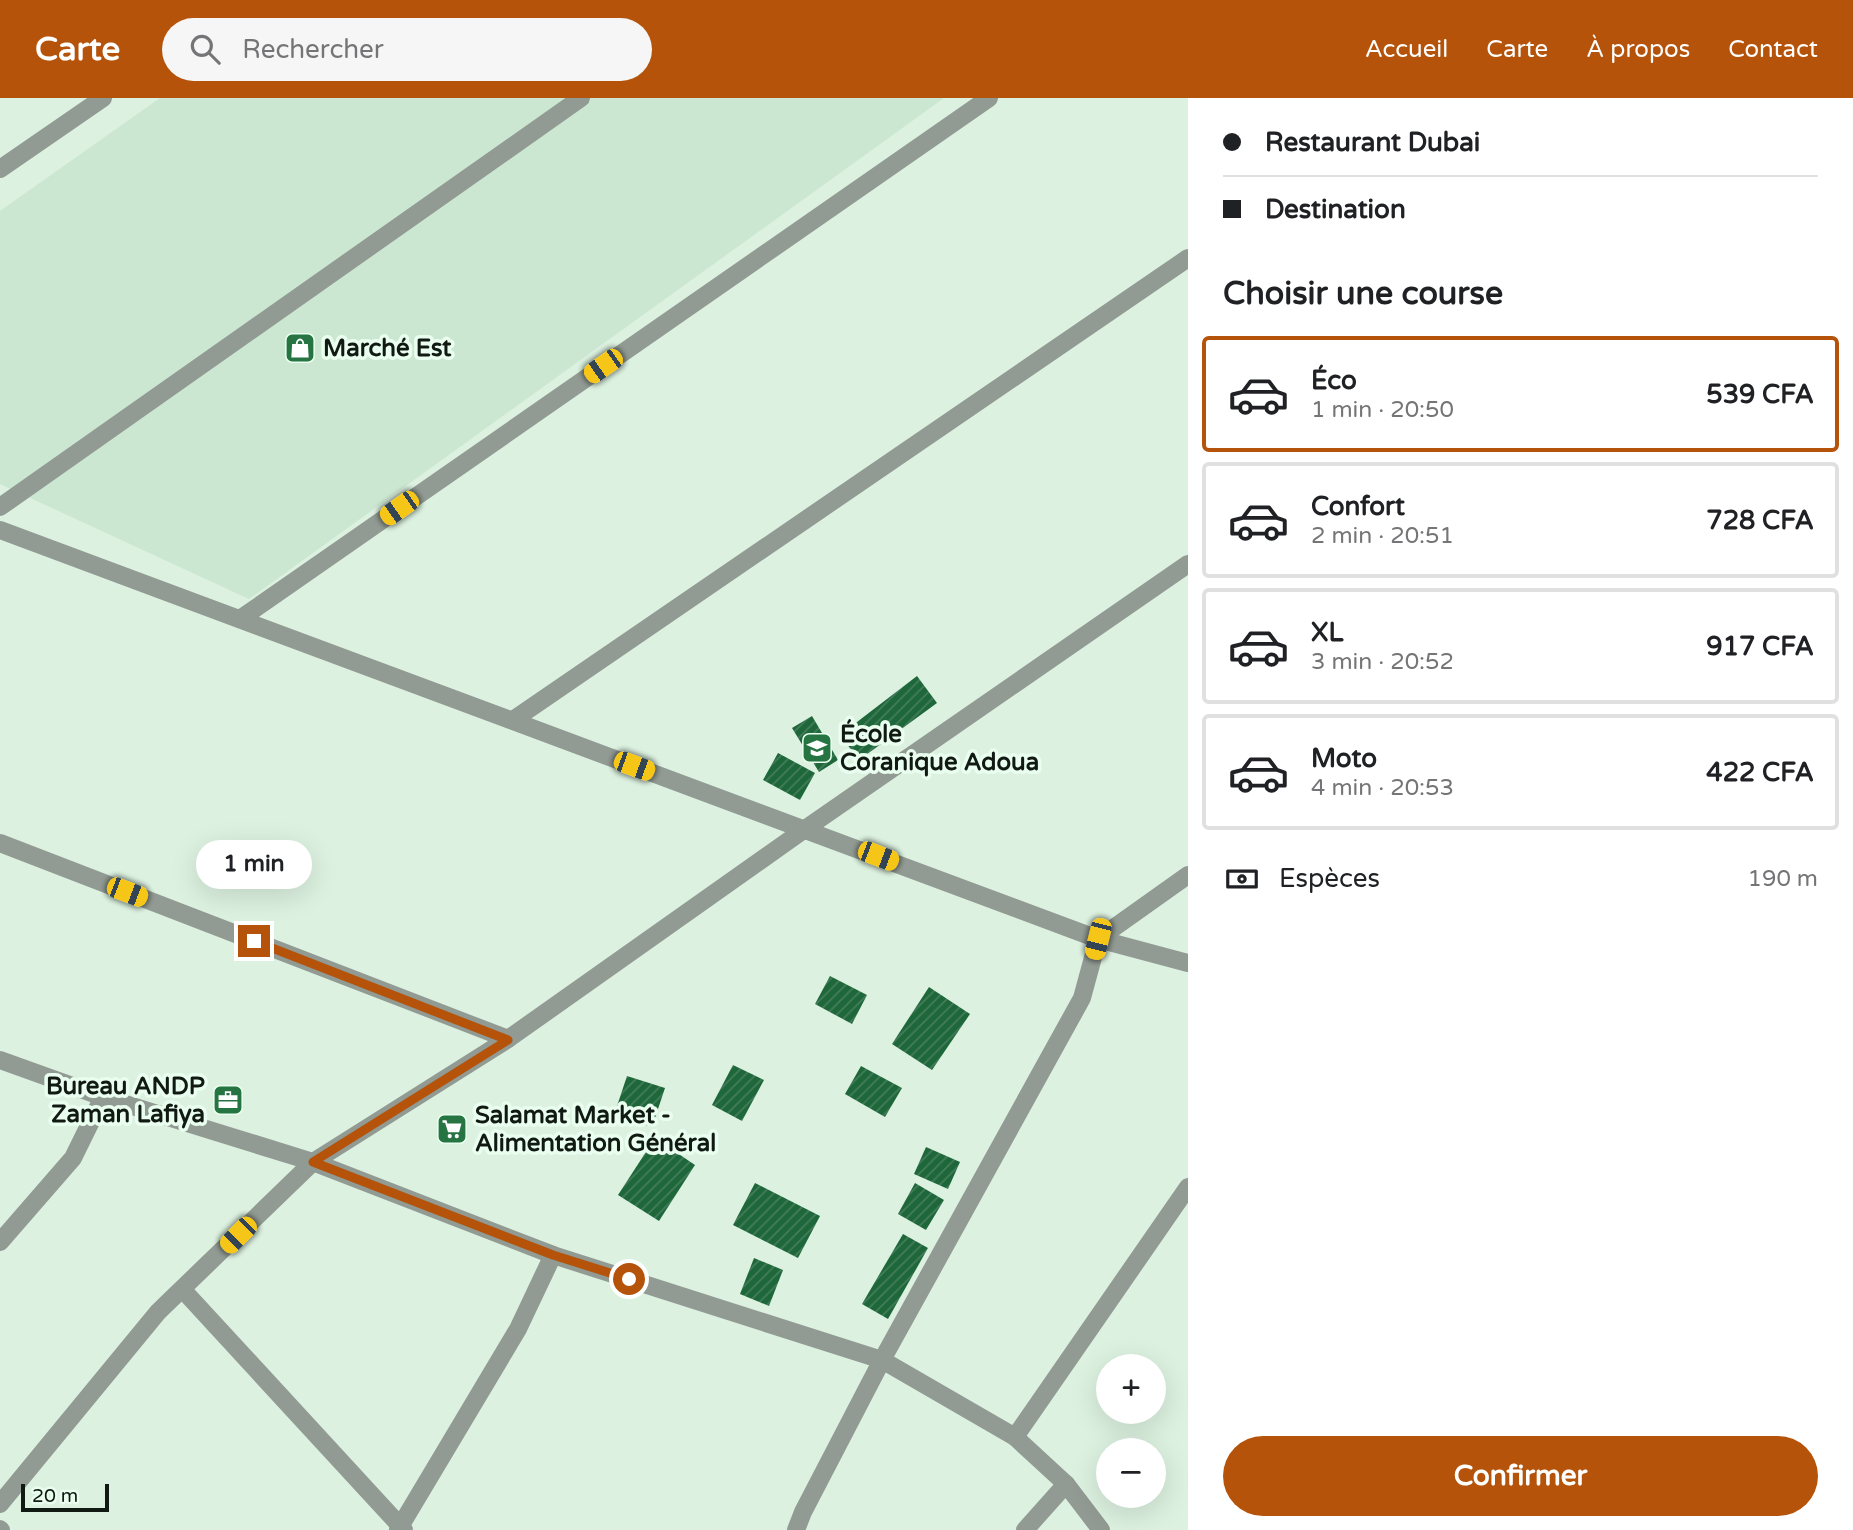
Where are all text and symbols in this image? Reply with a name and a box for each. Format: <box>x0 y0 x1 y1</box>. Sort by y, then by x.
search box <box>162 18 652 81</box>
text: Carte <box>35 30 120 69</box>
icon: search <box>186 30 224 68</box>
text: Rechercher <box>242 34 384 65</box>
text: Accueil <box>1365 35 1448 64</box>
text: Carte <box>1486 35 1548 64</box>
text: À propos <box>1586 35 1690 64</box>
text: Contact <box>1728 35 1818 64</box>
text: Restaurant Dubai <box>1265 127 1480 158</box>
text: Destination <box>1265 194 1406 225</box>
text: Choisir une course <box>1223 275 1503 313</box>
shop icon: Marché Est <box>283 331 317 365</box>
place label: Marché Est <box>323 334 452 363</box>
car <box>580 345 627 387</box>
icon: car <box>1227 363 1290 426</box>
text: Éco <box>1311 365 1357 396</box>
text: 539 CFA <box>1706 379 1814 410</box>
text: 1 min · 20:50 <box>1311 396 1454 424</box>
car <box>376 487 423 529</box>
icon: car <box>1227 489 1290 552</box>
text: Confort <box>1311 491 1405 522</box>
text: 728 CFA <box>1706 505 1814 536</box>
text: 2 min · 20:51 <box>1311 522 1454 550</box>
icon: car <box>1227 615 1290 678</box>
text: XL <box>1311 617 1343 648</box>
text: 917 CFA <box>1706 631 1814 662</box>
text: 3 min · 20:52 <box>1311 648 1454 676</box>
place label: École Coranique Adoua <box>840 719 1039 777</box>
school or university icon: École Coranique Adoua <box>800 731 834 765</box>
icon: car <box>1227 741 1290 804</box>
text: Moto <box>1311 743 1377 774</box>
car <box>611 749 658 783</box>
text: 422 CFA <box>1706 757 1814 788</box>
text: 4 min · 20:53 <box>1311 774 1454 802</box>
car <box>855 839 902 873</box>
callout: 1 min <box>196 840 312 888</box>
text: 1 min <box>223 850 285 878</box>
icon: cash <box>1223 860 1261 898</box>
text: Espèces <box>1279 863 1380 894</box>
text: 190 m <box>1748 865 1818 893</box>
car <box>104 875 151 909</box>
car <box>1083 916 1114 962</box>
route end <box>238 925 270 957</box>
place label: Bureau ANDP Zaman Lafiya <box>46 1072 205 1129</box>
office icon: Bureau ANDP Zaman Lafiya <box>211 1083 245 1117</box>
place label: Salamat Market - Alimentation Général <box>475 1101 716 1158</box>
supermarket icon: Salamat Market - Alimentation Général <box>435 1112 469 1146</box>
car <box>216 1213 261 1257</box>
route start <box>613 1263 645 1295</box>
map controls <box>1096 1354 1166 1508</box>
button: + <box>1096 1354 1166 1424</box>
button: Confirmer <box>1223 1436 1818 1516</box>
button: − <box>1096 1438 1166 1508</box>
scale bar <box>21 1481 108 1513</box>
text: 20 m <box>32 1485 78 1507</box>

